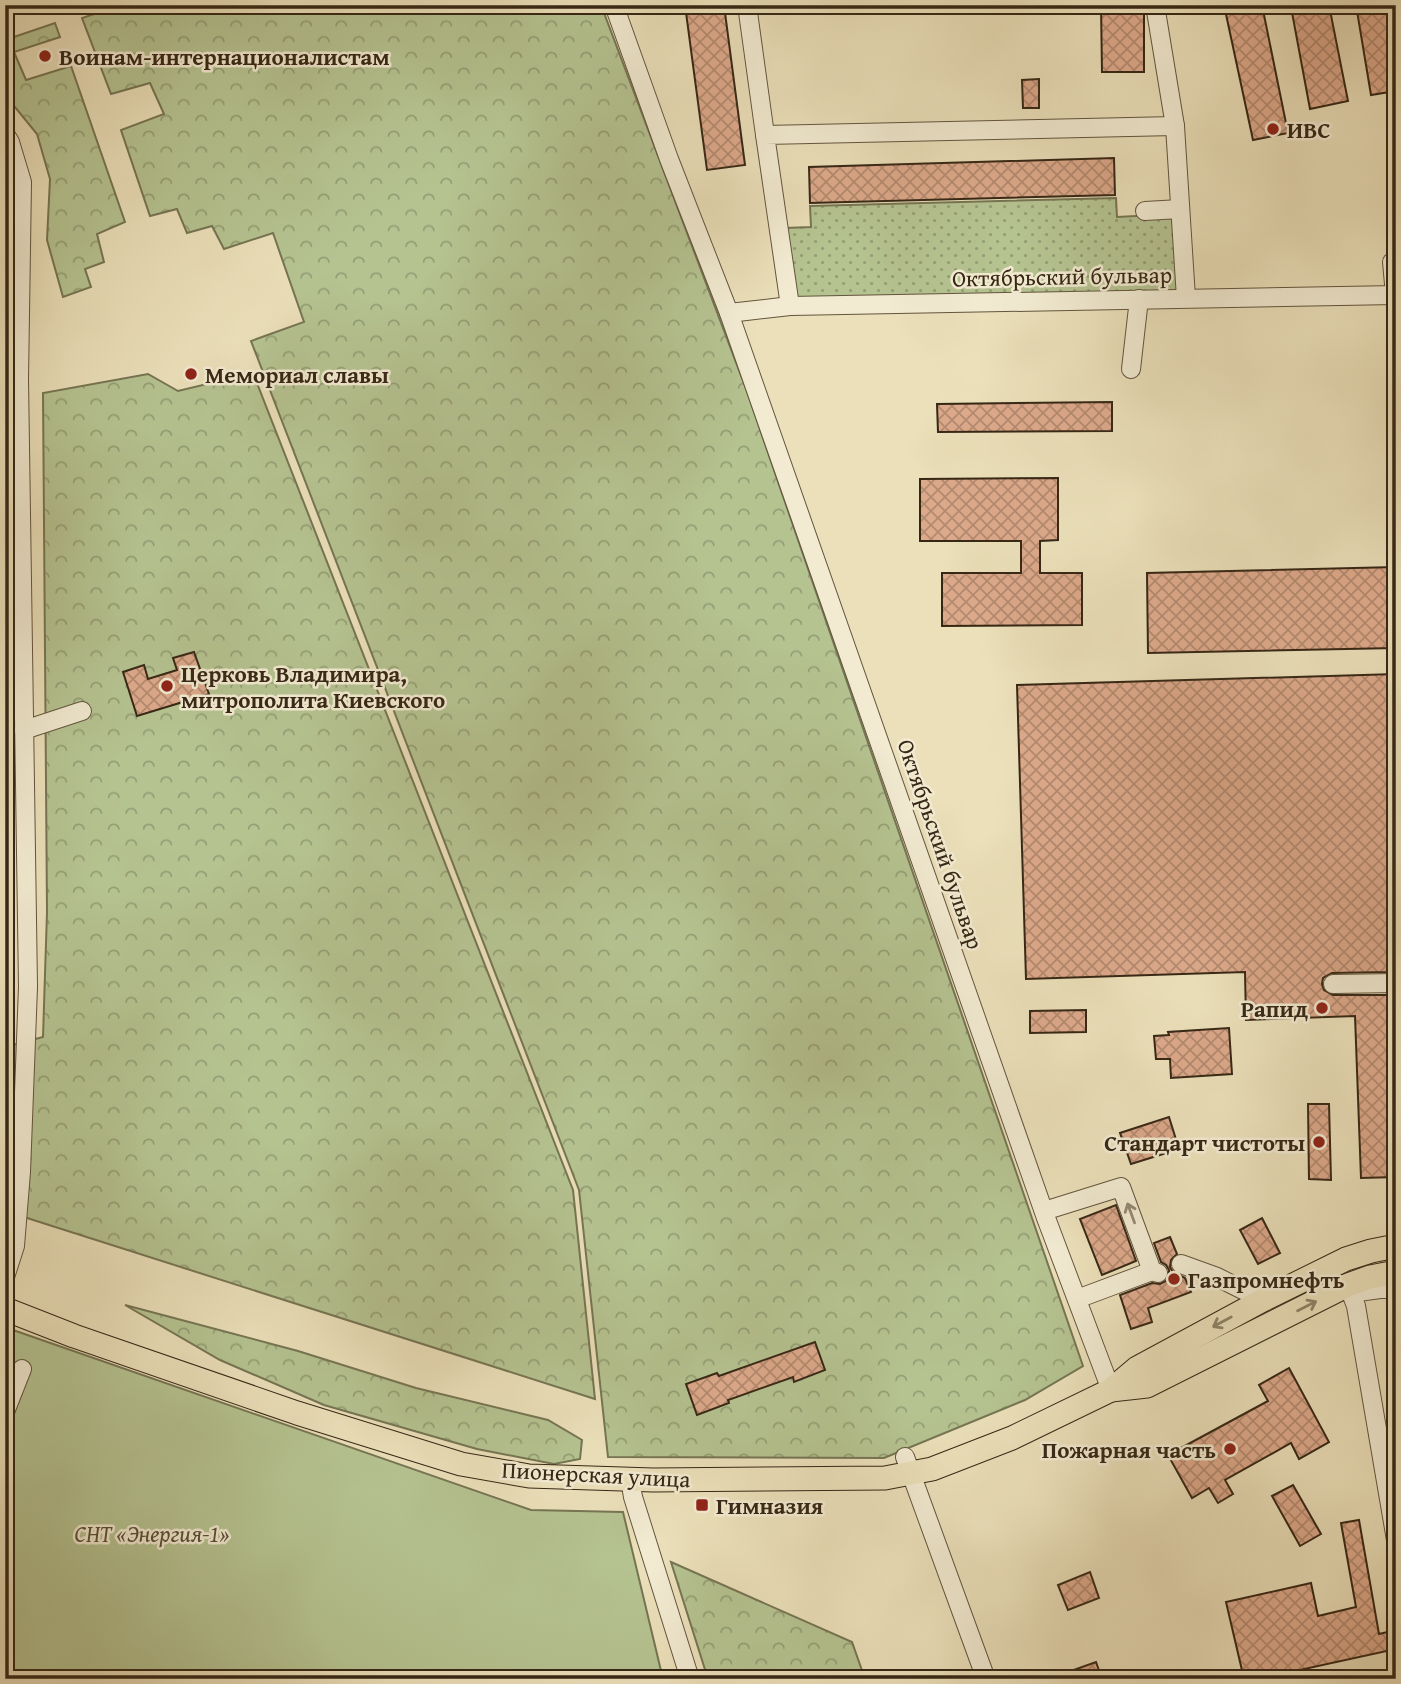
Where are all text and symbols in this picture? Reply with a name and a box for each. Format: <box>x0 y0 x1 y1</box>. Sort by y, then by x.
place label: Воинам-интернационалистам <box>59 40 390 73</box>
marker: Воинам-интернационалистам <box>37 48 53 64</box>
place label: ИВС <box>1287 113 1330 146</box>
marker: ИВС <box>1265 121 1281 137</box>
street label: Октябрьский бульвар <box>952 258 1172 294</box>
place label: Мемориал славы <box>205 358 389 391</box>
marker: Мемориал славы <box>183 366 199 382</box>
place label: Церковь Владимира, митрополита Киевского <box>181 657 445 716</box>
marker: Церковь Владимира, митрополита Киевского <box>159 678 175 694</box>
street label: Октябрьский бульвар <box>890 735 992 953</box>
place label: Рапид <box>1241 992 1308 1025</box>
marker: Рапид <box>1314 1000 1330 1016</box>
place label: Стандарт чистоты <box>1104 1126 1305 1159</box>
marker: Стандарт чистоты <box>1311 1134 1327 1150</box>
one-way arrow <box>1123 1202 1136 1224</box>
place label: Газпромнефть <box>1188 1263 1345 1296</box>
marker: Газпромнефть <box>1166 1271 1182 1287</box>
one-way arrow <box>1296 1298 1317 1312</box>
one-way arrow <box>1212 1316 1233 1329</box>
place label: Пожарная часть <box>1042 1433 1216 1466</box>
marker: Пожарная часть <box>1222 1441 1238 1457</box>
street label: Пионерская улица <box>501 1453 691 1495</box>
place label: Гимназия <box>716 1489 823 1522</box>
marker: Гимназия <box>694 1497 710 1513</box>
park label: СНТ «Энергия-1» <box>75 1517 229 1550</box>

